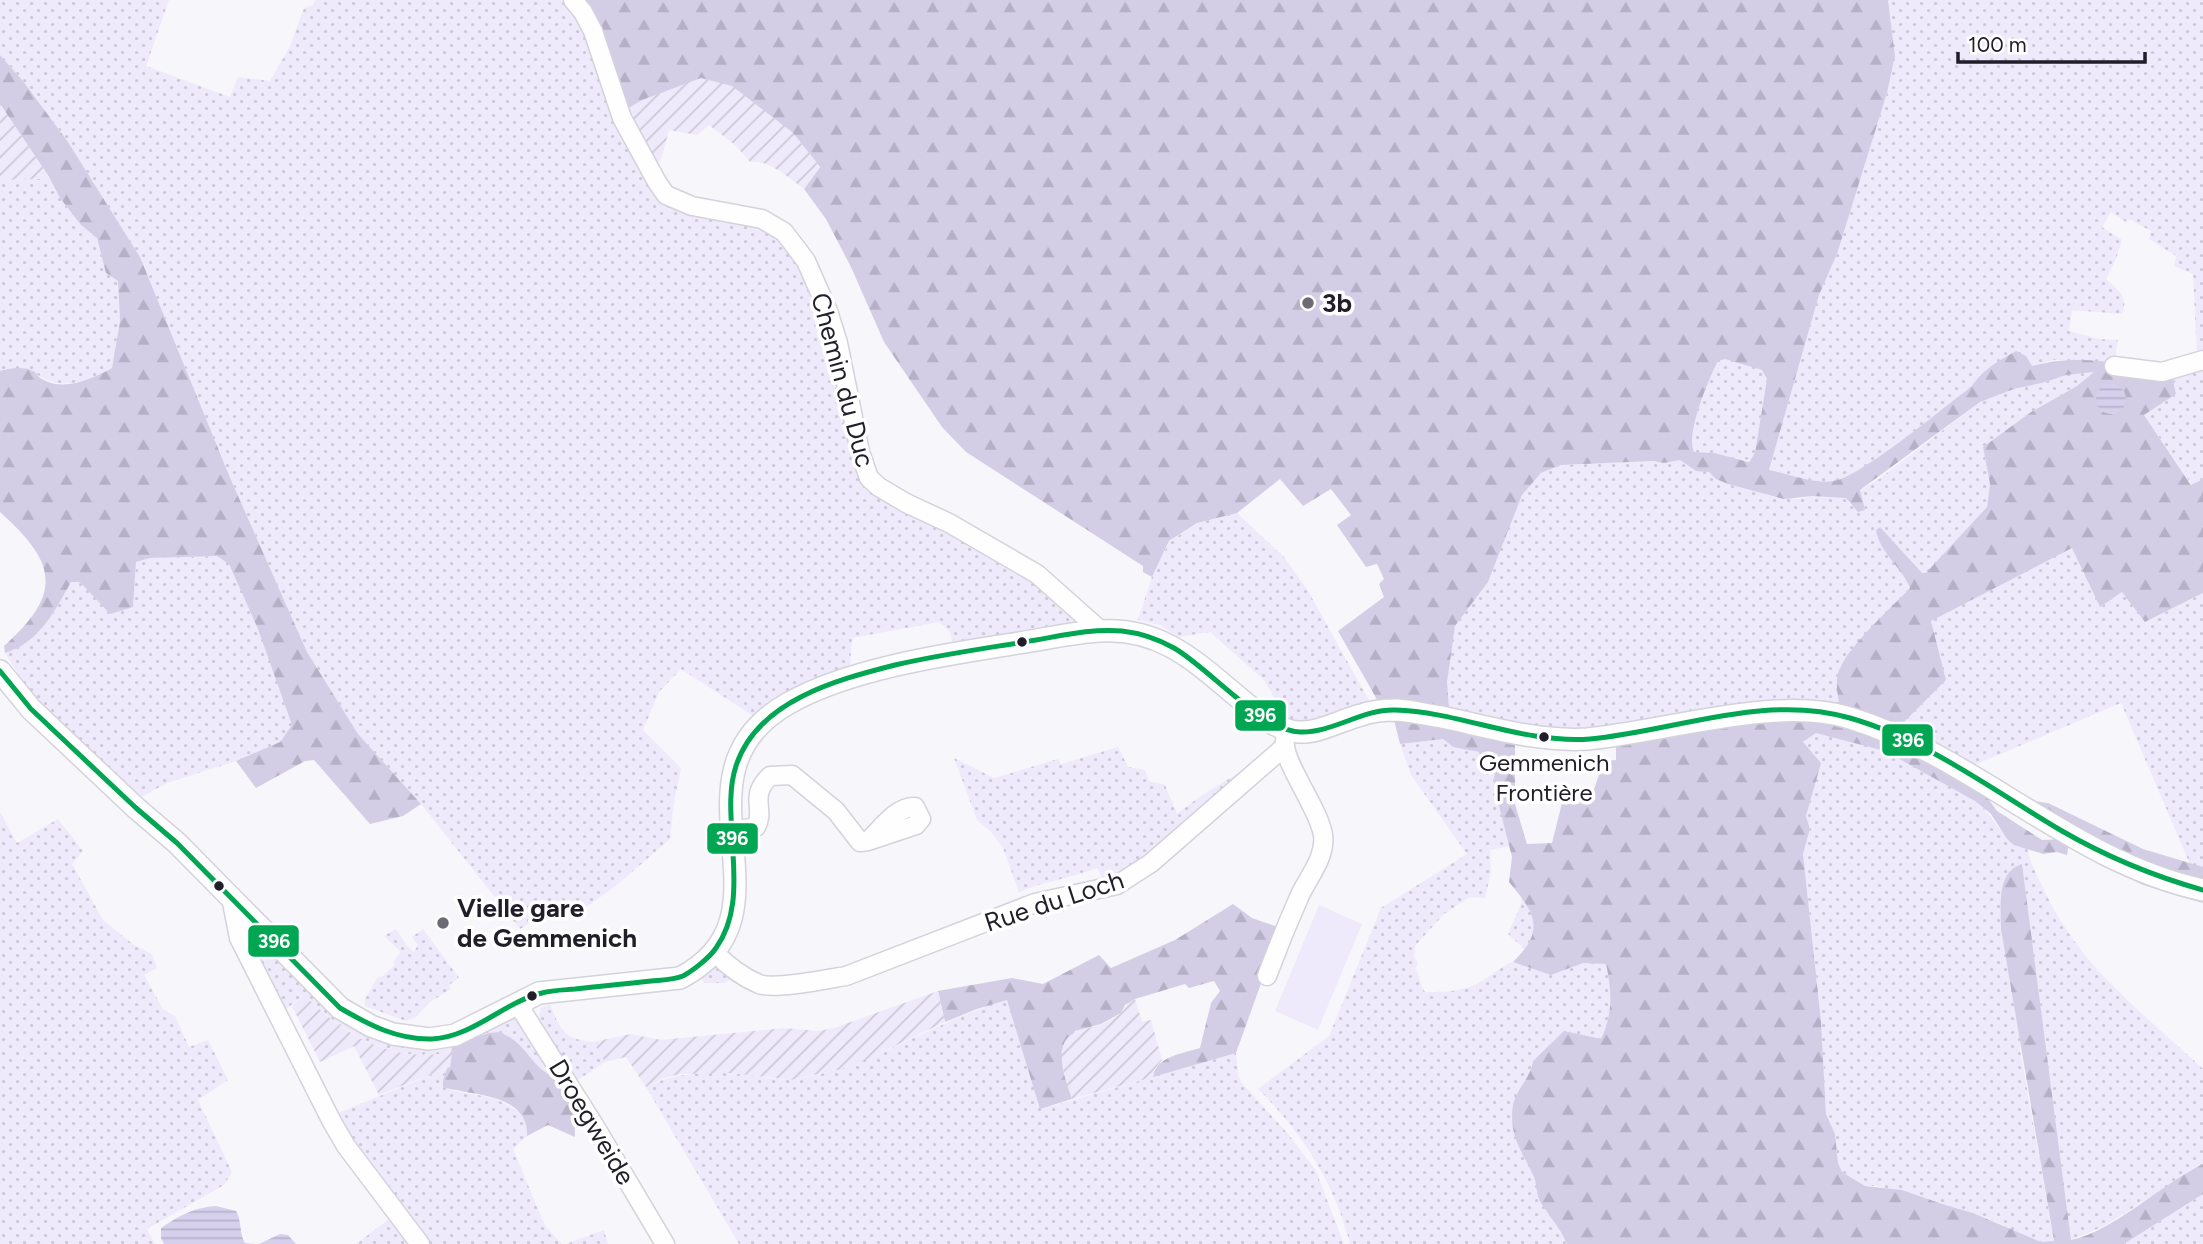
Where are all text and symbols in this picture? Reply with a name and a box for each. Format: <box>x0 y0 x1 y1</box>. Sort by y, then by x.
scale bar <box>1958 21 2145 65</box>
text: 100 m <box>1968 32 2027 57</box>
place label: 3b <box>1322 287 1352 319</box>
street label: Chemin du Duc <box>804 289 882 471</box>
marker: 3b <box>1300 295 1316 311</box>
unlabelled marker <box>1015 635 1029 649</box>
line badge: 396 <box>1234 699 1287 732</box>
text: 396 <box>1244 704 1276 727</box>
line badge: 396 <box>1881 723 1934 757</box>
text: 396 <box>1892 729 1924 752</box>
marker: Gemmenich Frontière <box>1537 730 1551 744</box>
place label: Gemmenich Frontière <box>1479 748 1609 807</box>
line badge: 396 <box>706 822 759 855</box>
text: 396 <box>716 827 748 850</box>
street label: Rue du Loch <box>980 863 1128 939</box>
unlabelled marker <box>212 879 226 893</box>
place label: Vielle gare de Gemmenich <box>457 892 637 954</box>
marker: Vielle gare de Gemmenich <box>435 915 451 931</box>
line badge: 396 <box>247 924 300 958</box>
text: 396 <box>258 930 290 953</box>
unlabelled marker <box>525 989 539 1003</box>
street label: Droegweide <box>542 1053 642 1191</box>

